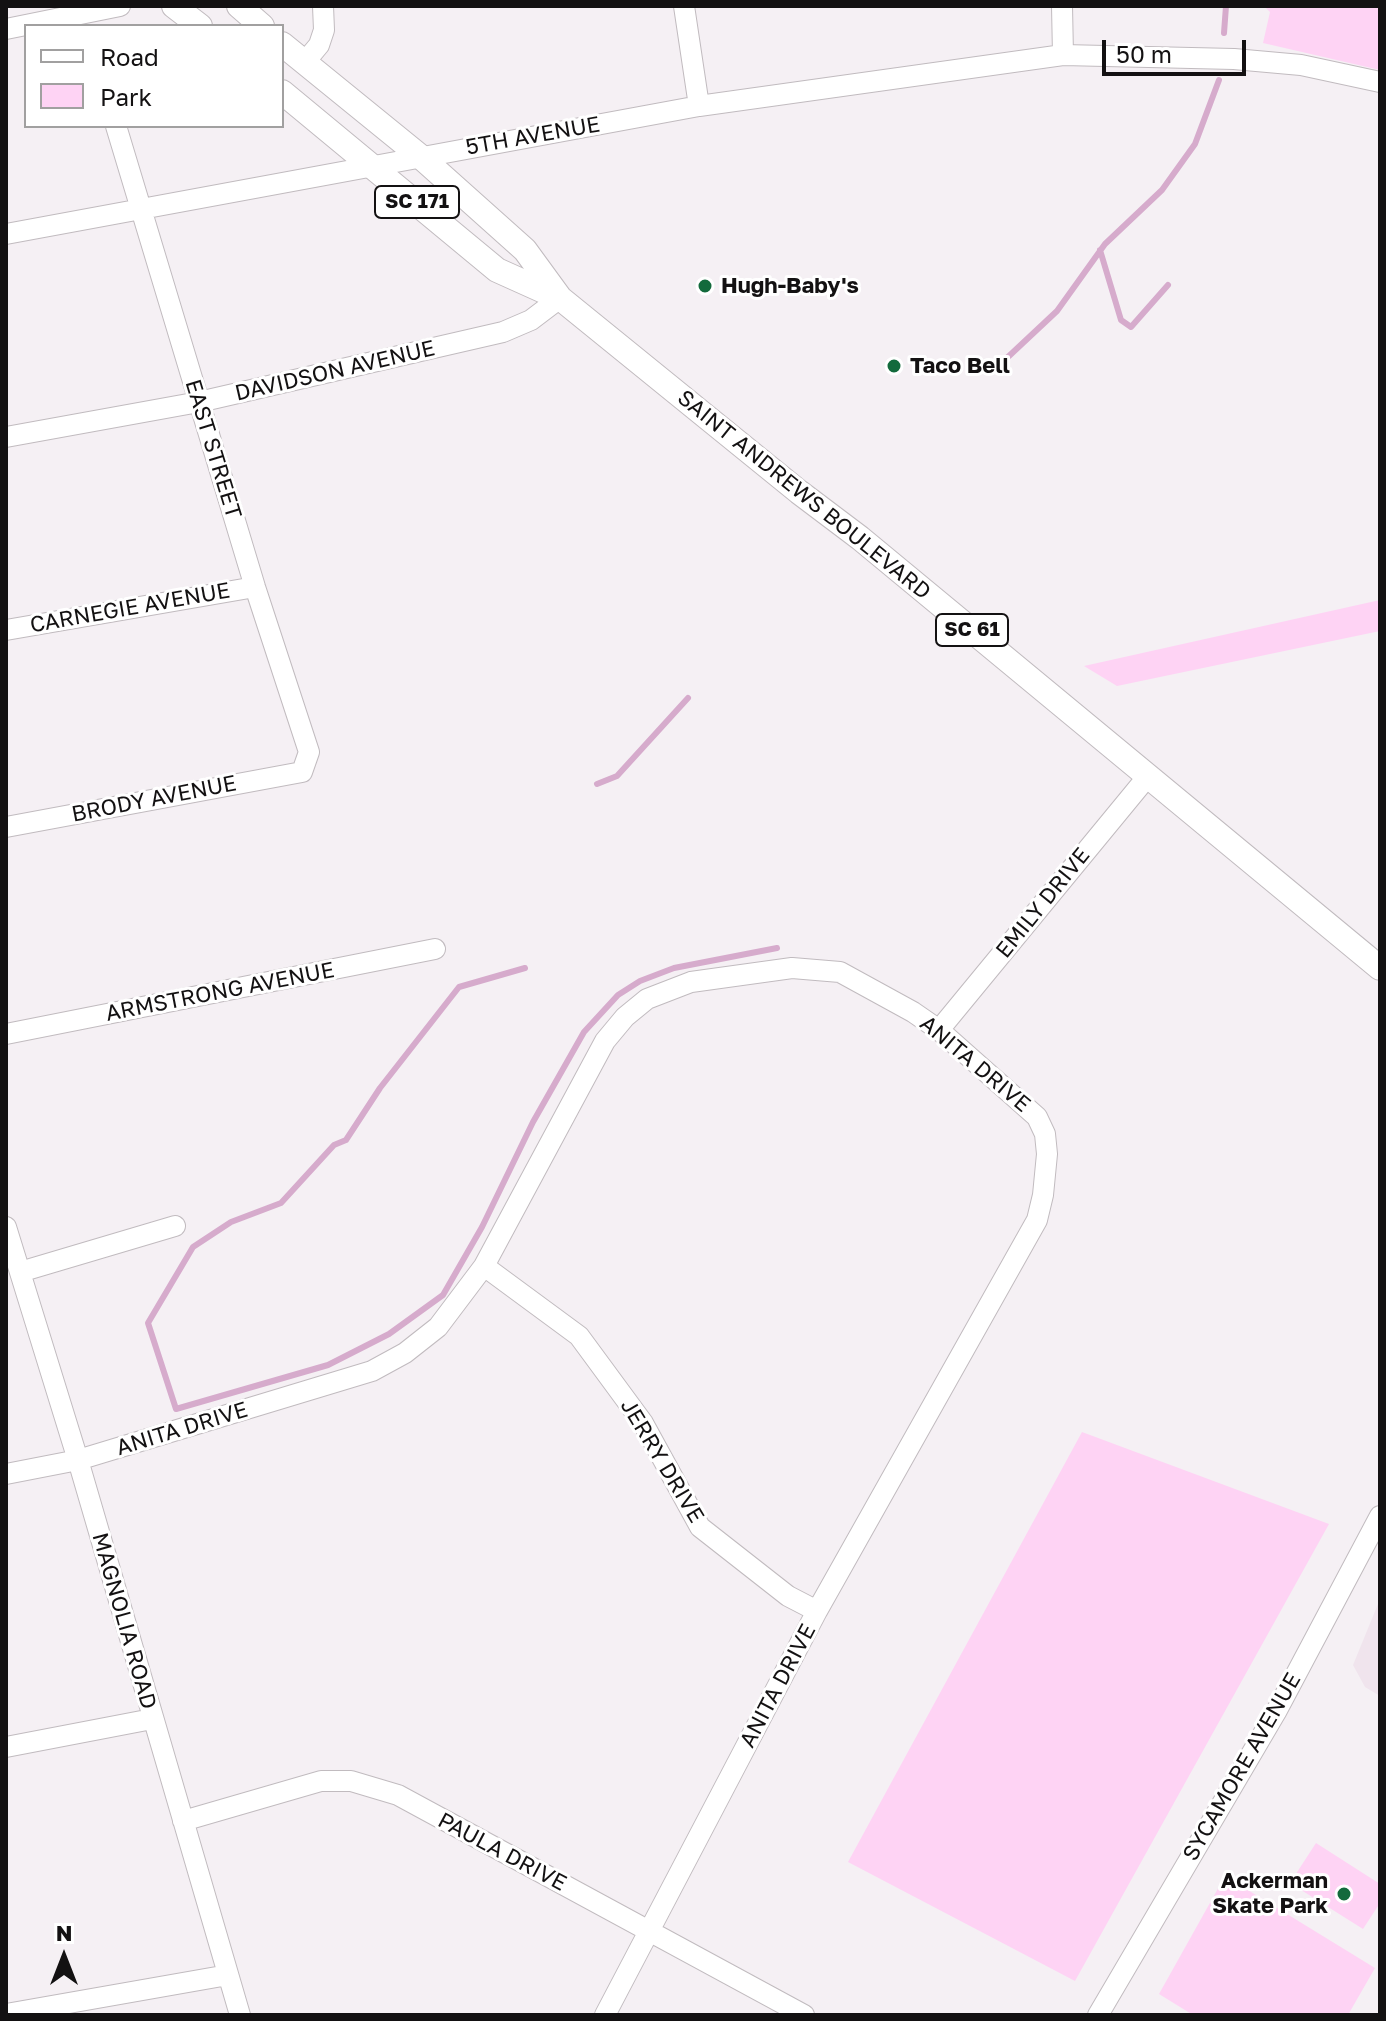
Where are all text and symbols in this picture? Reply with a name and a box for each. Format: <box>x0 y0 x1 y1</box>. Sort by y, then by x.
legend <box>24 24 284 128</box>
scale bar <box>1106 24 1250 74</box>
text: 50 m <box>1116 39 1172 68</box>
text: Road <box>100 42 159 71</box>
text: Park <box>100 82 152 111</box>
street label: 5TH AVENUE <box>464 111 602 161</box>
road number: SC 171 <box>375 186 459 218</box>
place label: Hugh-Baby's <box>721 273 859 299</box>
marker: Hugh-Baby's <box>696 277 714 295</box>
street label: DAVIDSON AVENUE <box>232 335 438 407</box>
place label: Taco Bell <box>910 353 1010 379</box>
marker: Taco Bell <box>885 357 903 375</box>
street label: EAST STREET <box>179 376 247 522</box>
street label: SAINT ANDREWS BOULEVARD <box>672 385 936 605</box>
street label: CARNEGIE AVENUE <box>28 577 232 639</box>
road number: SC 61 <box>936 614 1008 646</box>
street label: BRODY AVENUE <box>69 770 239 828</box>
street label: EMILY DRIVE <box>991 843 1095 963</box>
street label: ARMSTRONG AVENUE <box>104 957 336 1027</box>
street label: ANITA DRIVE <box>914 1010 1036 1118</box>
street label: JERRY DRIVE <box>615 1394 709 1528</box>
street label: ANITA DRIVE <box>113 1397 251 1461</box>
street label: MAGNOLIA ROAD <box>86 1530 162 1712</box>
street label: ANITA DRIVE <box>734 1620 822 1752</box>
street label: SYCAMORE AVENUE <box>1177 1668 1307 1866</box>
street label: PAULA DRIVE <box>433 1807 571 1897</box>
place label: Ackerman Skate Park <box>1212 1868 1328 1920</box>
marker: Ackerman Skate Park <box>1335 1885 1353 1903</box>
north arrow <box>24 1917 104 1997</box>
text: N <box>56 1919 72 1946</box>

